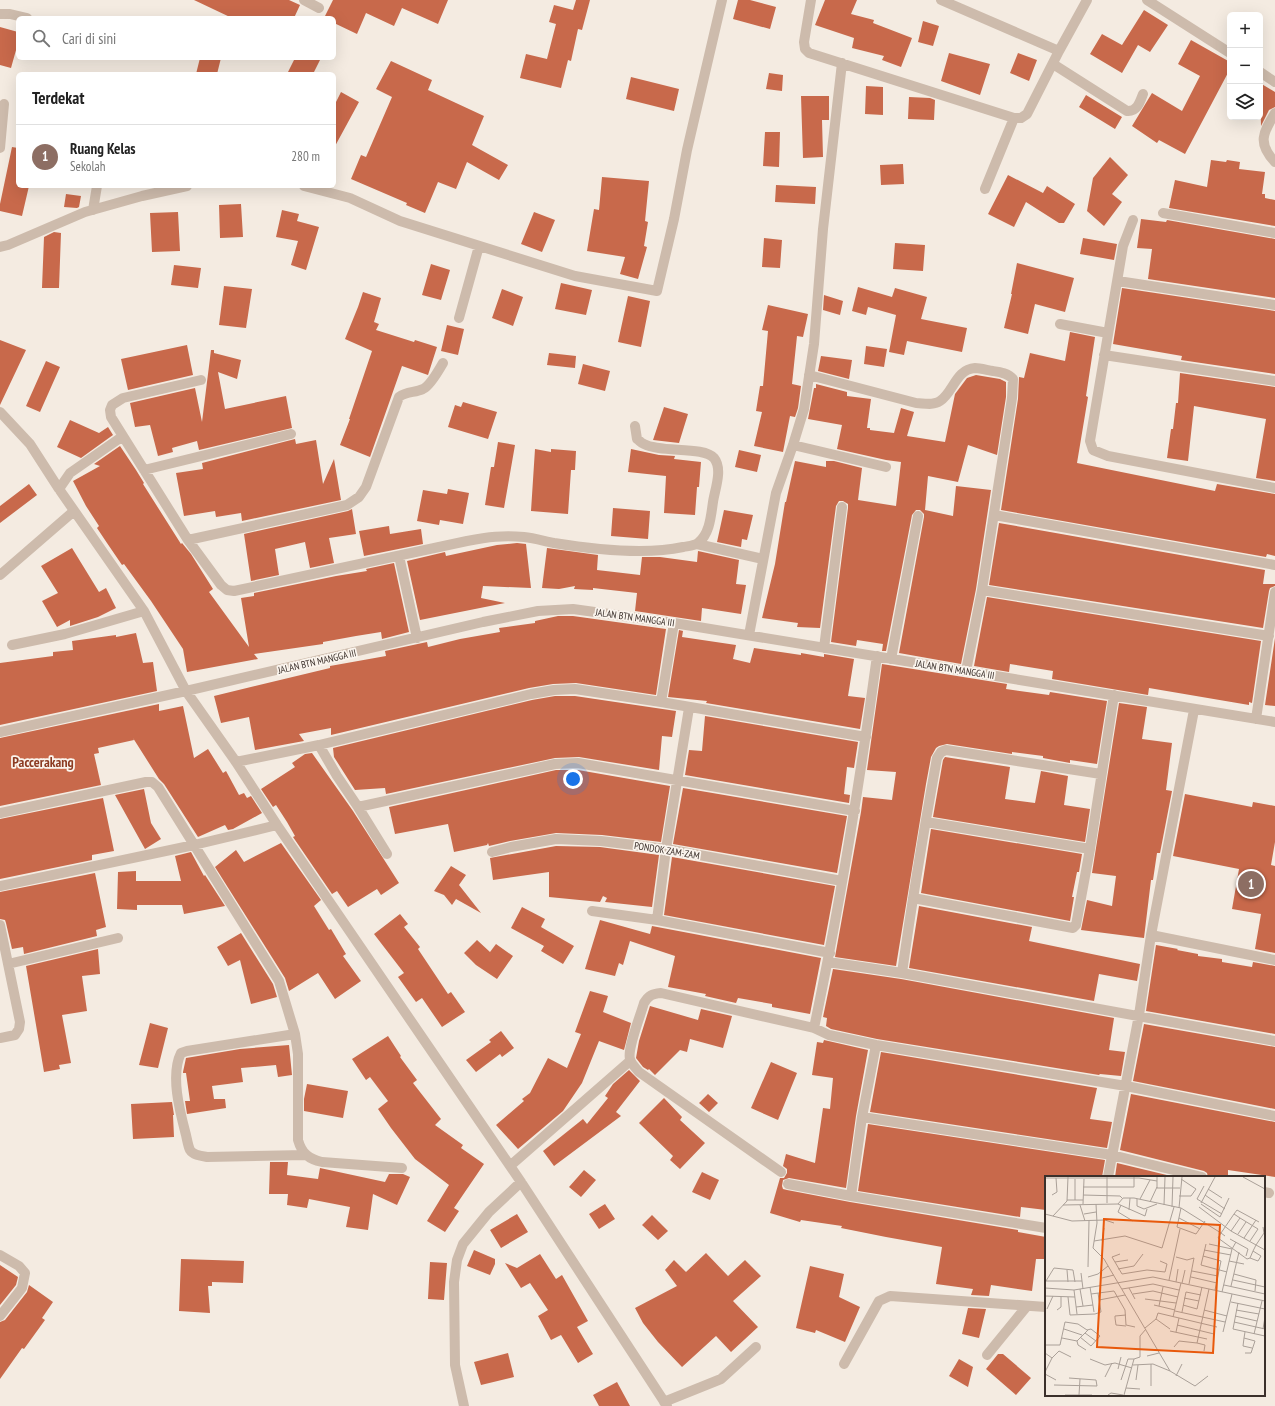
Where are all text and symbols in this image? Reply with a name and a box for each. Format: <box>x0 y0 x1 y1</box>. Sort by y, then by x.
map controls <box>1227 12 1263 120</box>
button: + <box>1227 12 1263 48</box>
search box <box>16 16 336 60</box>
icon: search <box>30 27 52 49</box>
text: Cari di sini <box>62 29 116 48</box>
button: − <box>1227 48 1263 84</box>
button: layers <box>1227 84 1263 120</box>
text: Terdekat <box>32 87 84 109</box>
text: Ruang Kelas <box>70 139 136 158</box>
text: 1 <box>42 148 48 165</box>
text: 280 m <box>291 148 320 165</box>
text: Sekolah <box>70 158 105 175</box>
street label: JALAN BTN MANGGA III <box>593 605 675 629</box>
street label: JALAN BTN MANGGA III <box>276 646 357 677</box>
street label: JALAN BTN MANGGA III <box>913 657 995 682</box>
district label: Paccerakang <box>12 753 74 771</box>
your location <box>563 769 583 789</box>
street label: PONDOK ZAM-ZAM <box>633 839 701 862</box>
pin: 1 <box>1238 869 1264 899</box>
inset map <box>1045 1176 1265 1396</box>

